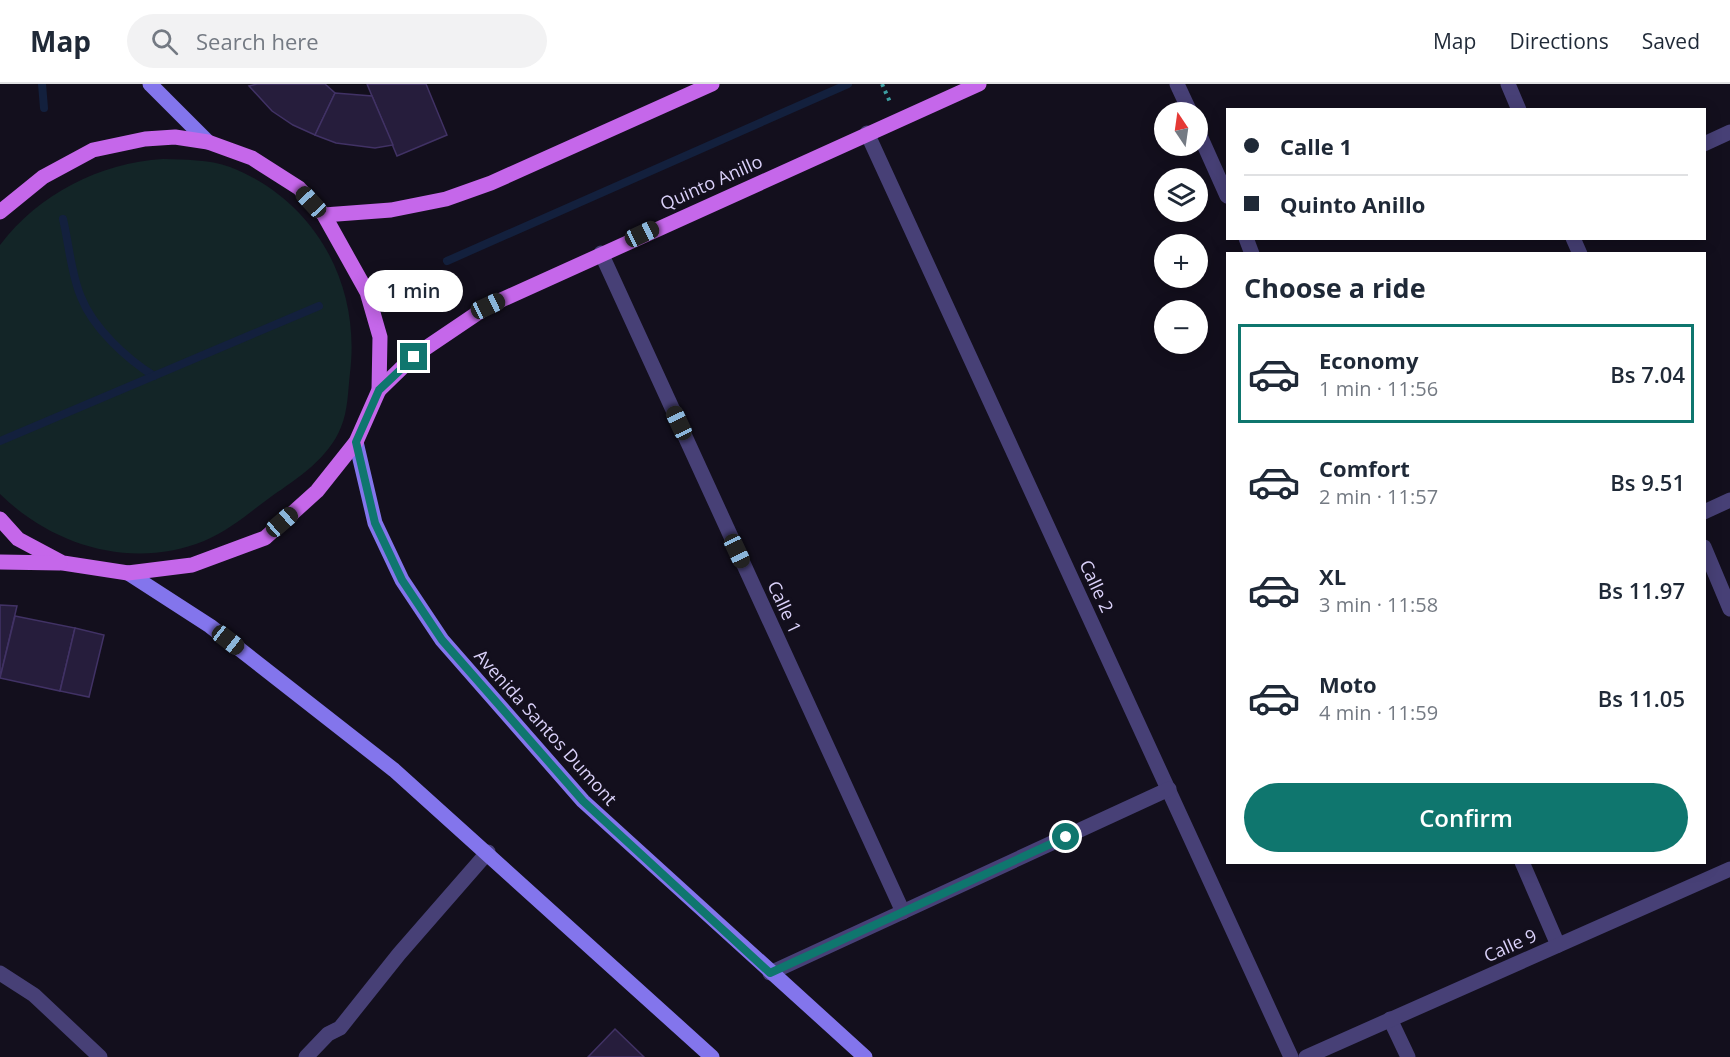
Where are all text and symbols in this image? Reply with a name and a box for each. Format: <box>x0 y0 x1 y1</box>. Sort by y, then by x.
search box <box>127 14 547 68</box>
text: Map <box>30 22 91 60</box>
icon: search <box>148 25 181 58</box>
text: Search here <box>196 26 319 56</box>
text: Map <box>1433 27 1476 55</box>
text: Directions <box>1509 27 1609 55</box>
text: Saved <box>1642 27 1700 55</box>
north arrow <box>1154 102 1208 156</box>
map controls <box>1154 102 1208 354</box>
text: Calle 1 <box>1280 131 1352 161</box>
street label: Quinto Anillo <box>656 149 766 215</box>
button: layers <box>1154 168 1208 222</box>
car <box>292 183 330 221</box>
text: Quinto Anillo <box>1280 189 1425 219</box>
car <box>622 218 662 250</box>
button: + <box>1154 234 1208 288</box>
text: Choose a ride <box>1244 269 1426 306</box>
callout: 1 min <box>364 270 464 312</box>
text: 1 min <box>387 277 441 304</box>
car <box>468 290 508 322</box>
button: − <box>1154 300 1208 354</box>
route end <box>400 343 427 370</box>
text: Economy <box>1319 345 1418 375</box>
icon: car <box>1247 347 1301 401</box>
text: Bs 7.04 <box>1610 359 1685 389</box>
text: 1 min · 11:56 <box>1319 375 1438 402</box>
car <box>663 403 695 443</box>
text: Comfort <box>1319 453 1410 483</box>
icon: car <box>1247 455 1301 509</box>
text: Bs 9.51 <box>1610 467 1685 497</box>
text: 2 min · 11:57 <box>1319 483 1438 510</box>
car <box>263 503 301 541</box>
car <box>721 531 753 571</box>
street label: Calle 2 <box>1074 556 1120 616</box>
text: XL <box>1319 561 1346 591</box>
icon: car <box>1247 563 1301 617</box>
text: Bs 11.97 <box>1598 575 1685 605</box>
street label: Calle 1 <box>762 577 808 637</box>
text: 3 min · 11:58 <box>1319 591 1438 618</box>
car <box>208 622 248 658</box>
street label: Avenida Santos Dumont <box>469 644 623 810</box>
text: Moto <box>1319 669 1377 699</box>
icon: car <box>1247 671 1301 725</box>
text: Bs 11.05 <box>1598 683 1685 713</box>
text: 4 min · 11:59 <box>1319 699 1438 726</box>
button: Confirm <box>1244 783 1688 852</box>
route start <box>1052 823 1079 850</box>
street label: Calle 9 <box>1480 923 1540 967</box>

